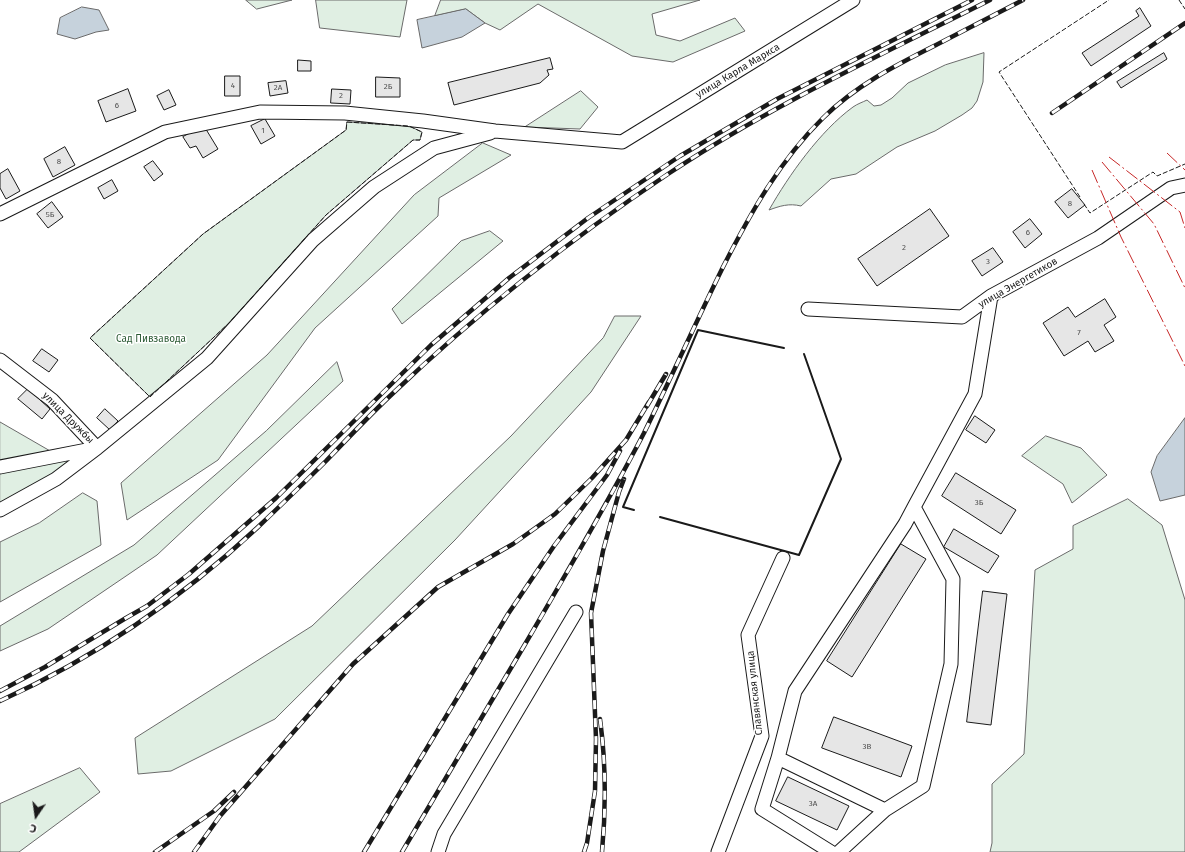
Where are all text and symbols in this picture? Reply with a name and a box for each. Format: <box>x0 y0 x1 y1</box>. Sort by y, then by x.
street label: улица Карла Маркса <box>694 41 782 101</box>
house number: 4 <box>231 81 235 91</box>
house number: 2Б <box>384 82 392 92</box>
house number: 2А <box>274 83 282 93</box>
house number: 2 <box>339 91 343 101</box>
house number: 6 <box>115 101 119 111</box>
house number: 1 <box>261 126 265 136</box>
house number: 8 <box>57 157 61 167</box>
house number: 8 <box>1068 199 1072 209</box>
house number: 5Б <box>46 210 54 220</box>
house number: 6 <box>1026 228 1030 238</box>
house number: 2 <box>902 243 906 253</box>
street label: улица Энергетиков <box>976 255 1060 311</box>
house number: 3 <box>986 257 990 267</box>
house number: 7 <box>1077 328 1081 338</box>
park label: Сад Пивзавода <box>116 333 186 345</box>
street label: улица Дружбы <box>40 390 96 446</box>
house number: 3Б <box>975 498 983 508</box>
street label: Славянская улица <box>745 650 765 736</box>
house number: 3В <box>863 742 871 752</box>
north arrow <box>16 796 56 836</box>
house number: 3А <box>809 799 817 809</box>
text: С <box>29 821 38 835</box>

